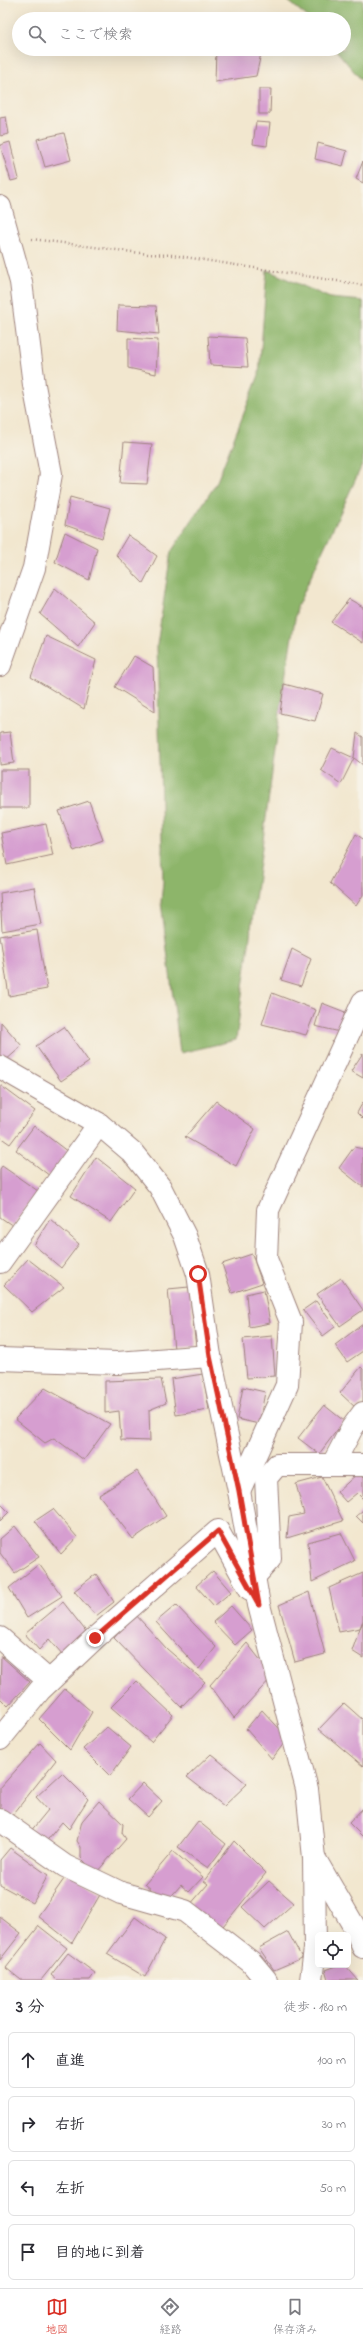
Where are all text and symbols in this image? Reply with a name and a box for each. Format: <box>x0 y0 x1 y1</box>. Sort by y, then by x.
search box <box>12 12 351 56</box>
icon: search <box>26 23 48 45</box>
text: ここで検索 <box>58 24 133 46</box>
route start <box>189 1265 207 1283</box>
route end <box>86 1629 104 1647</box>
map controls <box>315 1932 351 1968</box>
button: locate <box>315 1932 351 1968</box>
text: 3 分 <box>16 1995 44 2020</box>
text: 徒歩 · 180 m <box>284 1998 347 2017</box>
icon: ahead <box>17 2049 39 2071</box>
text: 直進 <box>55 2050 85 2072</box>
text: 100 m <box>317 2051 346 2070</box>
icon: right <box>17 2113 39 2135</box>
text: 右折 <box>55 2114 85 2136</box>
text: 30 m <box>322 2115 346 2134</box>
icon: left <box>17 2177 39 2199</box>
text: 左折 <box>55 2178 85 2200</box>
text: 50 m <box>320 2179 346 2198</box>
icon: arrive <box>17 2241 39 2263</box>
text: 目的地に到着 <box>55 2242 145 2264</box>
tab: 地図 <box>46 2296 68 2338</box>
tab: 経路 <box>159 2296 181 2338</box>
tab: 保存済み <box>273 2296 317 2338</box>

